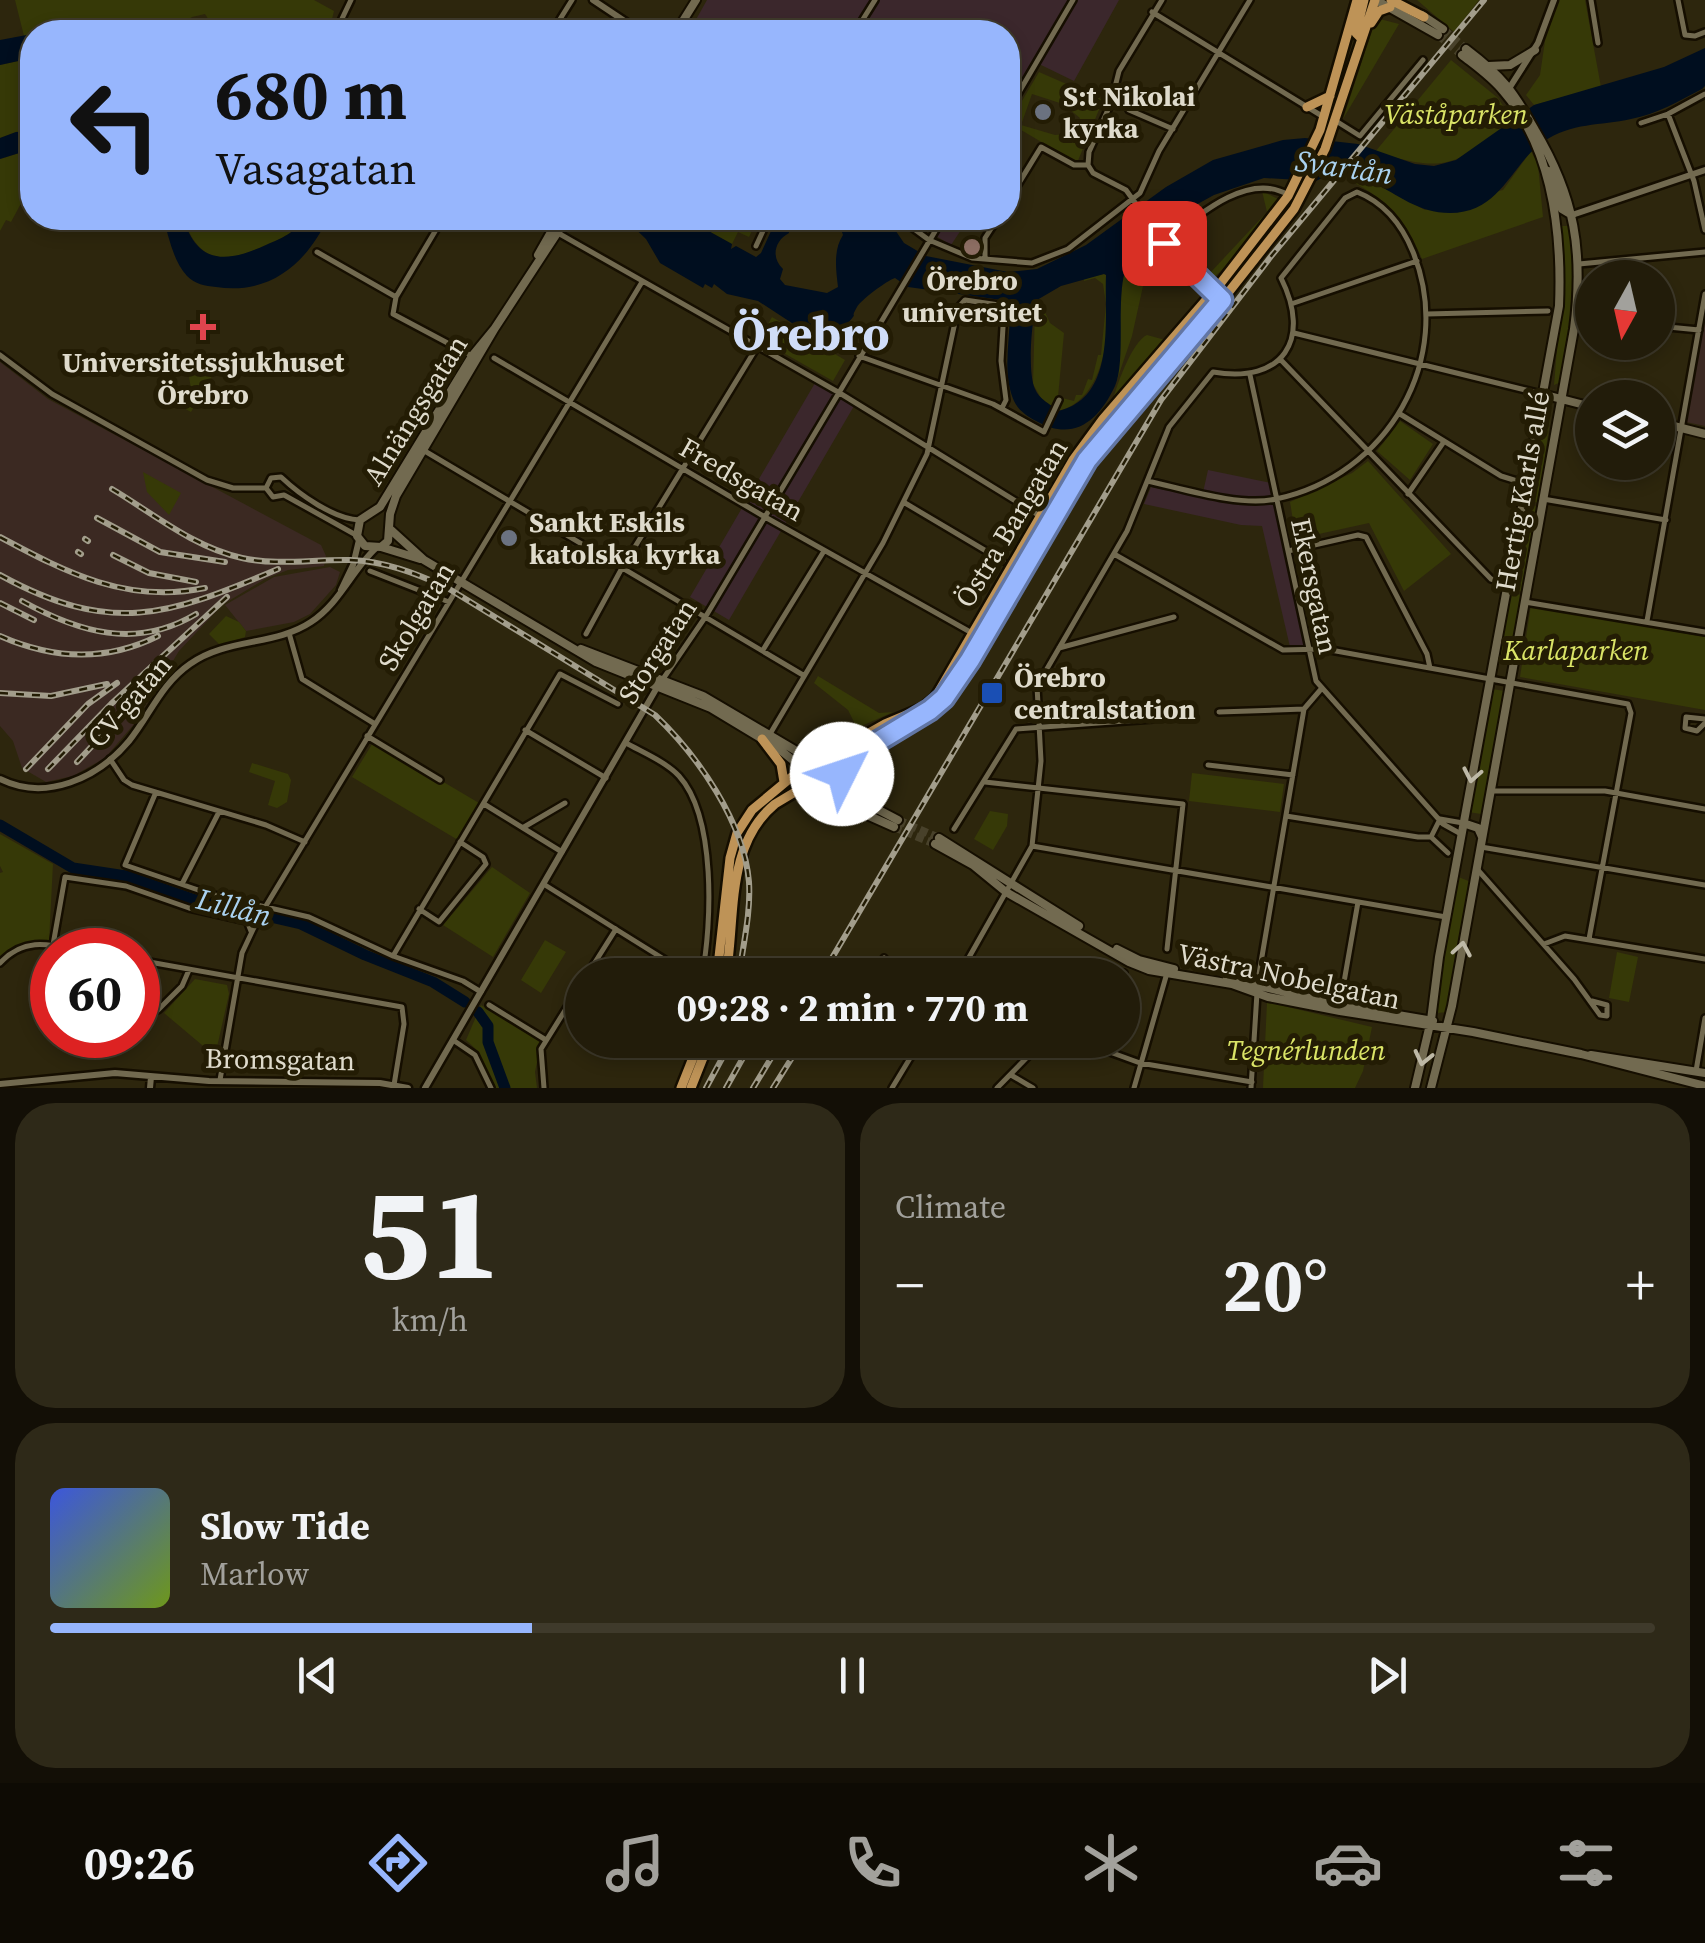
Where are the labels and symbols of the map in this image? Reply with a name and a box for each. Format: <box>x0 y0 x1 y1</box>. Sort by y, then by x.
place label: S:t Nikolai kyrka <box>1063 77 1196 147</box>
park label: Väståparken <box>1384 95 1528 133</box>
marker: S:t Nikolai kyrka <box>1032 101 1054 123</box>
water label: Svartån <box>1293 140 1395 194</box>
pin <box>1122 201 1207 286</box>
marker: Örebro universitet <box>961 236 983 258</box>
north arrow <box>1575 260 1675 360</box>
place label: Örebro universitet <box>902 261 1043 331</box>
district label: Örebro <box>732 300 890 366</box>
marker: Universitetssjukhuset Örebro <box>190 314 216 340</box>
street label: Alnängsgatan <box>354 328 476 492</box>
place label: Universitetssjukhuset Örebro <box>62 343 345 413</box>
street label: Hertig Karls allé <box>1486 388 1558 594</box>
street label: Fredsgatan <box>673 428 811 530</box>
street label: Östra Bangatan <box>946 432 1076 614</box>
place label: Sankt Eskils katolska kyrka <box>529 503 721 573</box>
street label: Ekersgatan <box>1282 515 1348 657</box>
marker: Sankt Eskils katolska kyrka <box>498 527 520 549</box>
street label: Skolgatan <box>369 555 463 677</box>
street label: Storgatan <box>609 591 705 711</box>
park label: Karlaparken <box>1502 631 1649 669</box>
street label: CV-gatan <box>78 646 180 756</box>
place label: Örebro centralstation <box>1014 658 1196 728</box>
marker: Örebro centralstation <box>979 680 1005 706</box>
position arrow <box>790 722 894 826</box>
one-way arrow <box>1463 766 1484 783</box>
water label: Lillån <box>191 878 276 936</box>
speed limit sign: 60 <box>30 928 160 1058</box>
street label: Västra Nobelgatan <box>1174 934 1404 1018</box>
one-way arrow <box>1451 940 1472 957</box>
park label: Tegnérlunden <box>1227 1031 1386 1069</box>
street label: Bromsgatan <box>205 1039 356 1079</box>
one-way arrow <box>1414 1049 1435 1066</box>

